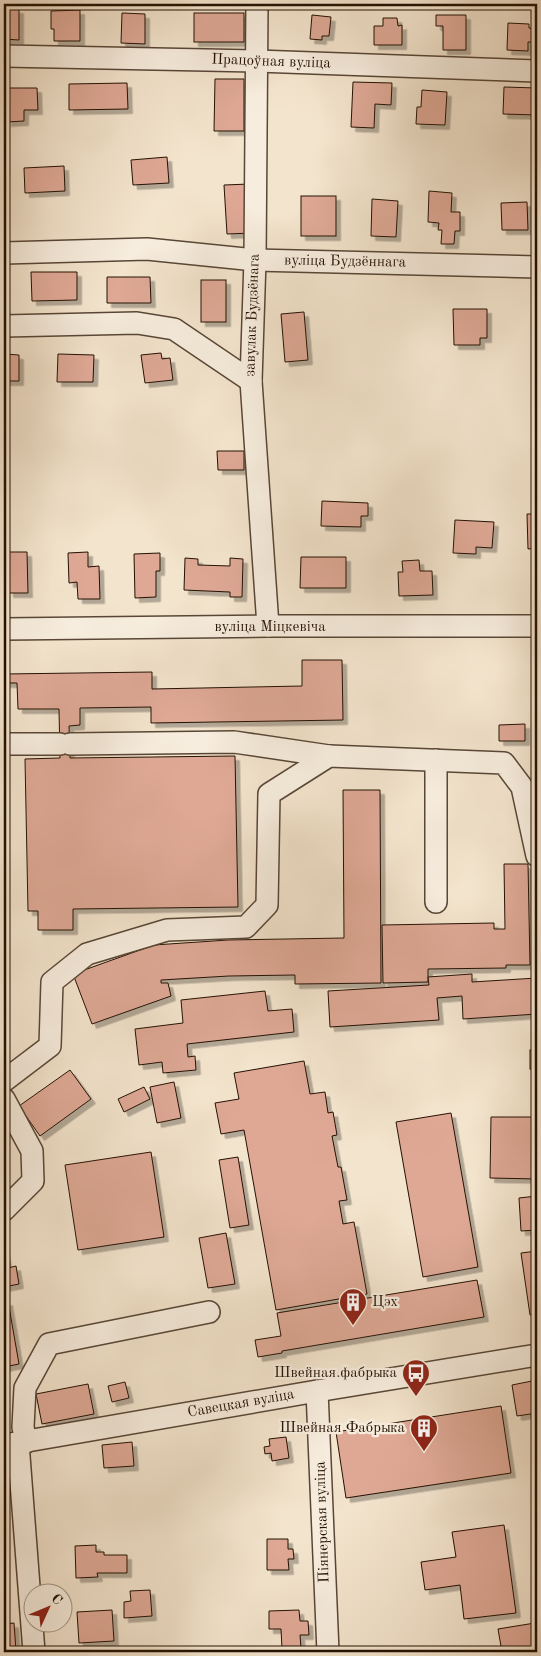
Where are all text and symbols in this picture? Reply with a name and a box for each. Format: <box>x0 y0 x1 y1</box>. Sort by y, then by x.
street label: Працоўная вуліца <box>211 52 332 72</box>
street label: завулак Будзёнага <box>243 253 263 377</box>
street label: вуліца Будзённага <box>284 253 407 271</box>
street label: вуліца Міцкевіча <box>214 620 326 635</box>
building icon: Цэх <box>338 1287 368 1326</box>
place label: Цэх <box>372 1295 398 1310</box>
bus stop icon: Швейная фабрыка <box>401 1358 431 1397</box>
place label: Швейная фабрыка <box>274 1366 398 1381</box>
street label: Савецкая вуліца <box>186 1387 296 1421</box>
building icon: Швейная Фабрыка <box>409 1413 439 1452</box>
place label: Швейная Фабрыка <box>279 1421 406 1436</box>
street label: Піянерская вуліца <box>313 1460 333 1583</box>
north arrow <box>22 1584 72 1634</box>
text: С <box>48 1591 65 1608</box>

